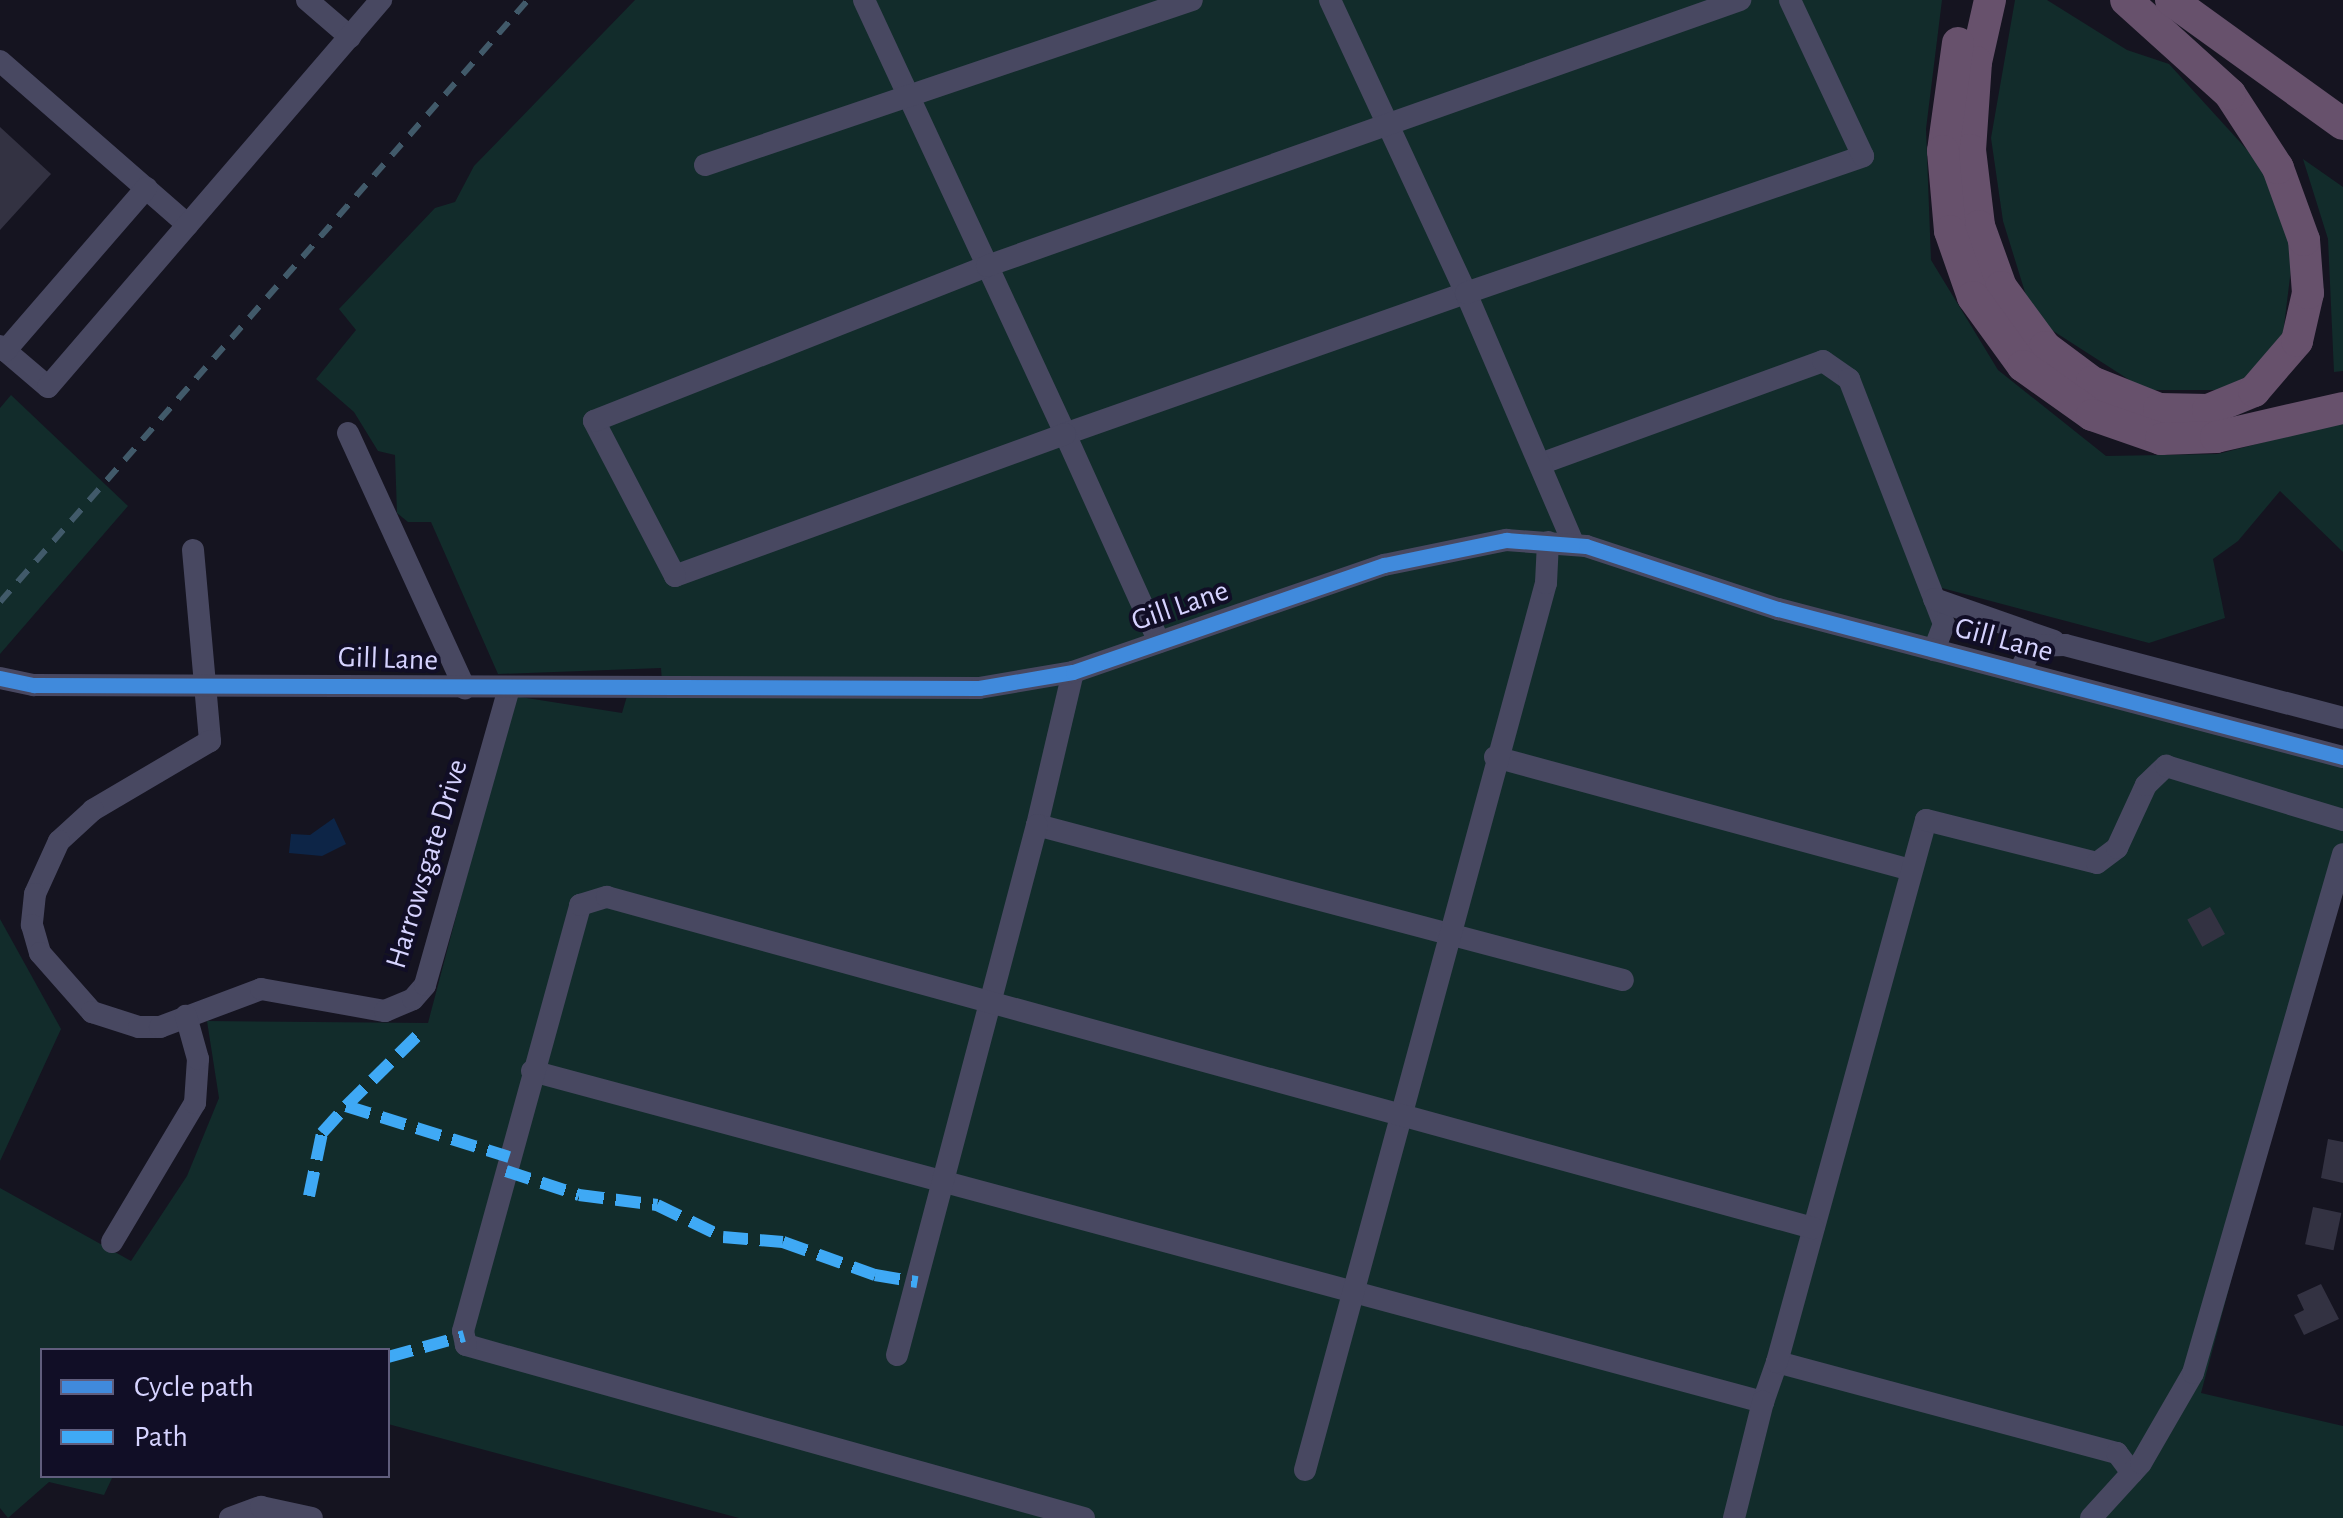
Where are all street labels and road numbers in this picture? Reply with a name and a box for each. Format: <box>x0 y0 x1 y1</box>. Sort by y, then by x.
street label: Gill Lane <box>1127 573 1233 639</box>
street label: Gill Lane <box>1951 610 2057 670</box>
street label: Gill Lane <box>337 639 439 679</box>
street label: Harrowsgate Drive <box>378 755 476 973</box>

